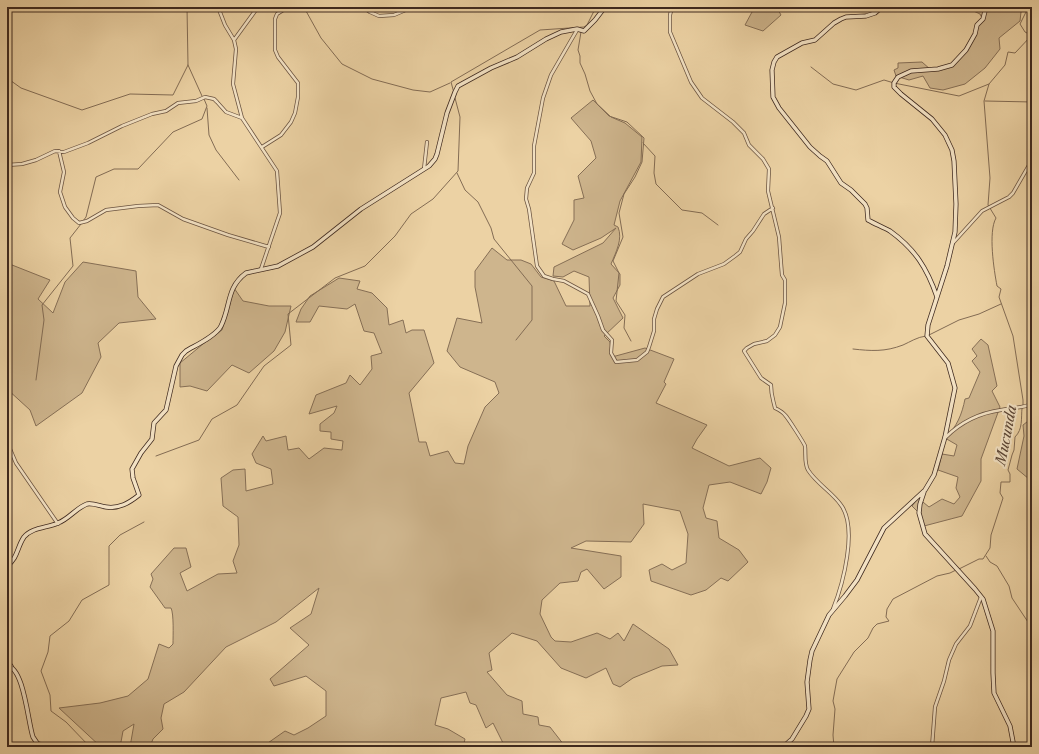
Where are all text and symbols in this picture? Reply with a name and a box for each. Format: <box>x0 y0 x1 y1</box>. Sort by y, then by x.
water label: Mucunda <box>991 403 1021 468</box>

